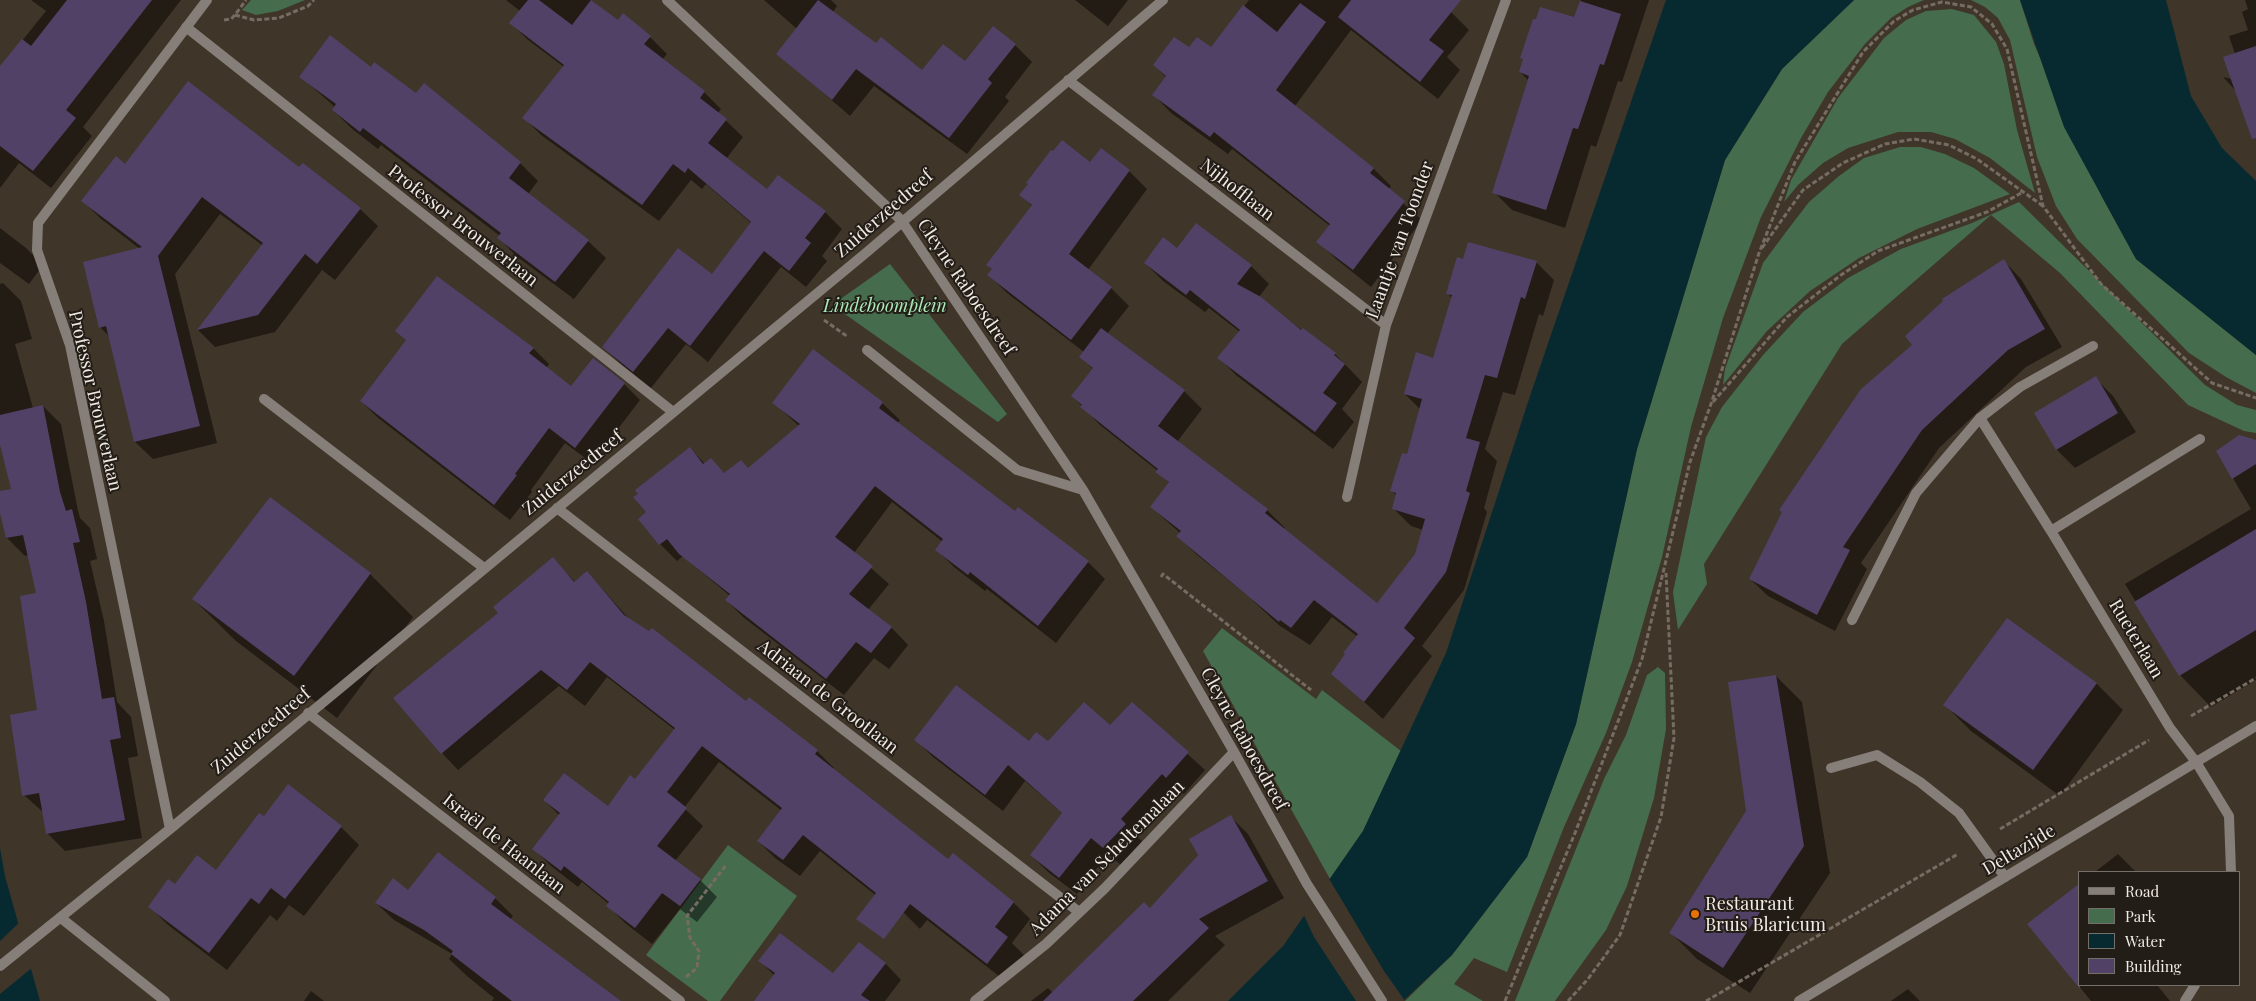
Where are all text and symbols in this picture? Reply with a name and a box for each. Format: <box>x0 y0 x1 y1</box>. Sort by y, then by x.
street label: Nijhofflaan <box>1195 154 1279 226</box>
street label: Laantje van Toonder <box>1361 158 1439 322</box>
street label: Professor Brouwerlaan <box>384 161 542 291</box>
street label: Zuiderzeedreef <box>831 166 937 262</box>
street label: Cleyne Raboesdreef <box>912 215 1020 359</box>
park label: Lindeboomplein <box>823 295 947 317</box>
street label: Professor Brouwerlaan <box>64 309 126 493</box>
street label: Zuiderzeedreef <box>518 426 628 520</box>
street label: Rueterlaan <box>2104 596 2168 682</box>
street label: Adriaan de Grootlaan <box>753 635 903 759</box>
street label: Cleyne Raboesdreef <box>1196 664 1292 814</box>
street label: Zuiderzeedreef <box>207 683 315 779</box>
street label: Adama van Scheltemalaan <box>1025 776 1189 940</box>
street label: Israël de Haanlaan <box>438 789 570 899</box>
street label: Deltazijde <box>1979 820 2059 880</box>
legend <box>2078 871 2241 986</box>
text: Road <box>2125 881 2159 901</box>
place label: Restaurant Bruis Blaricum <box>1705 893 1826 936</box>
text: Park <box>2125 906 2156 926</box>
marker: Restaurant Bruis Blaricum <box>1689 908 1701 920</box>
text: Water <box>2125 931 2165 951</box>
text: Building <box>2125 956 2181 976</box>

